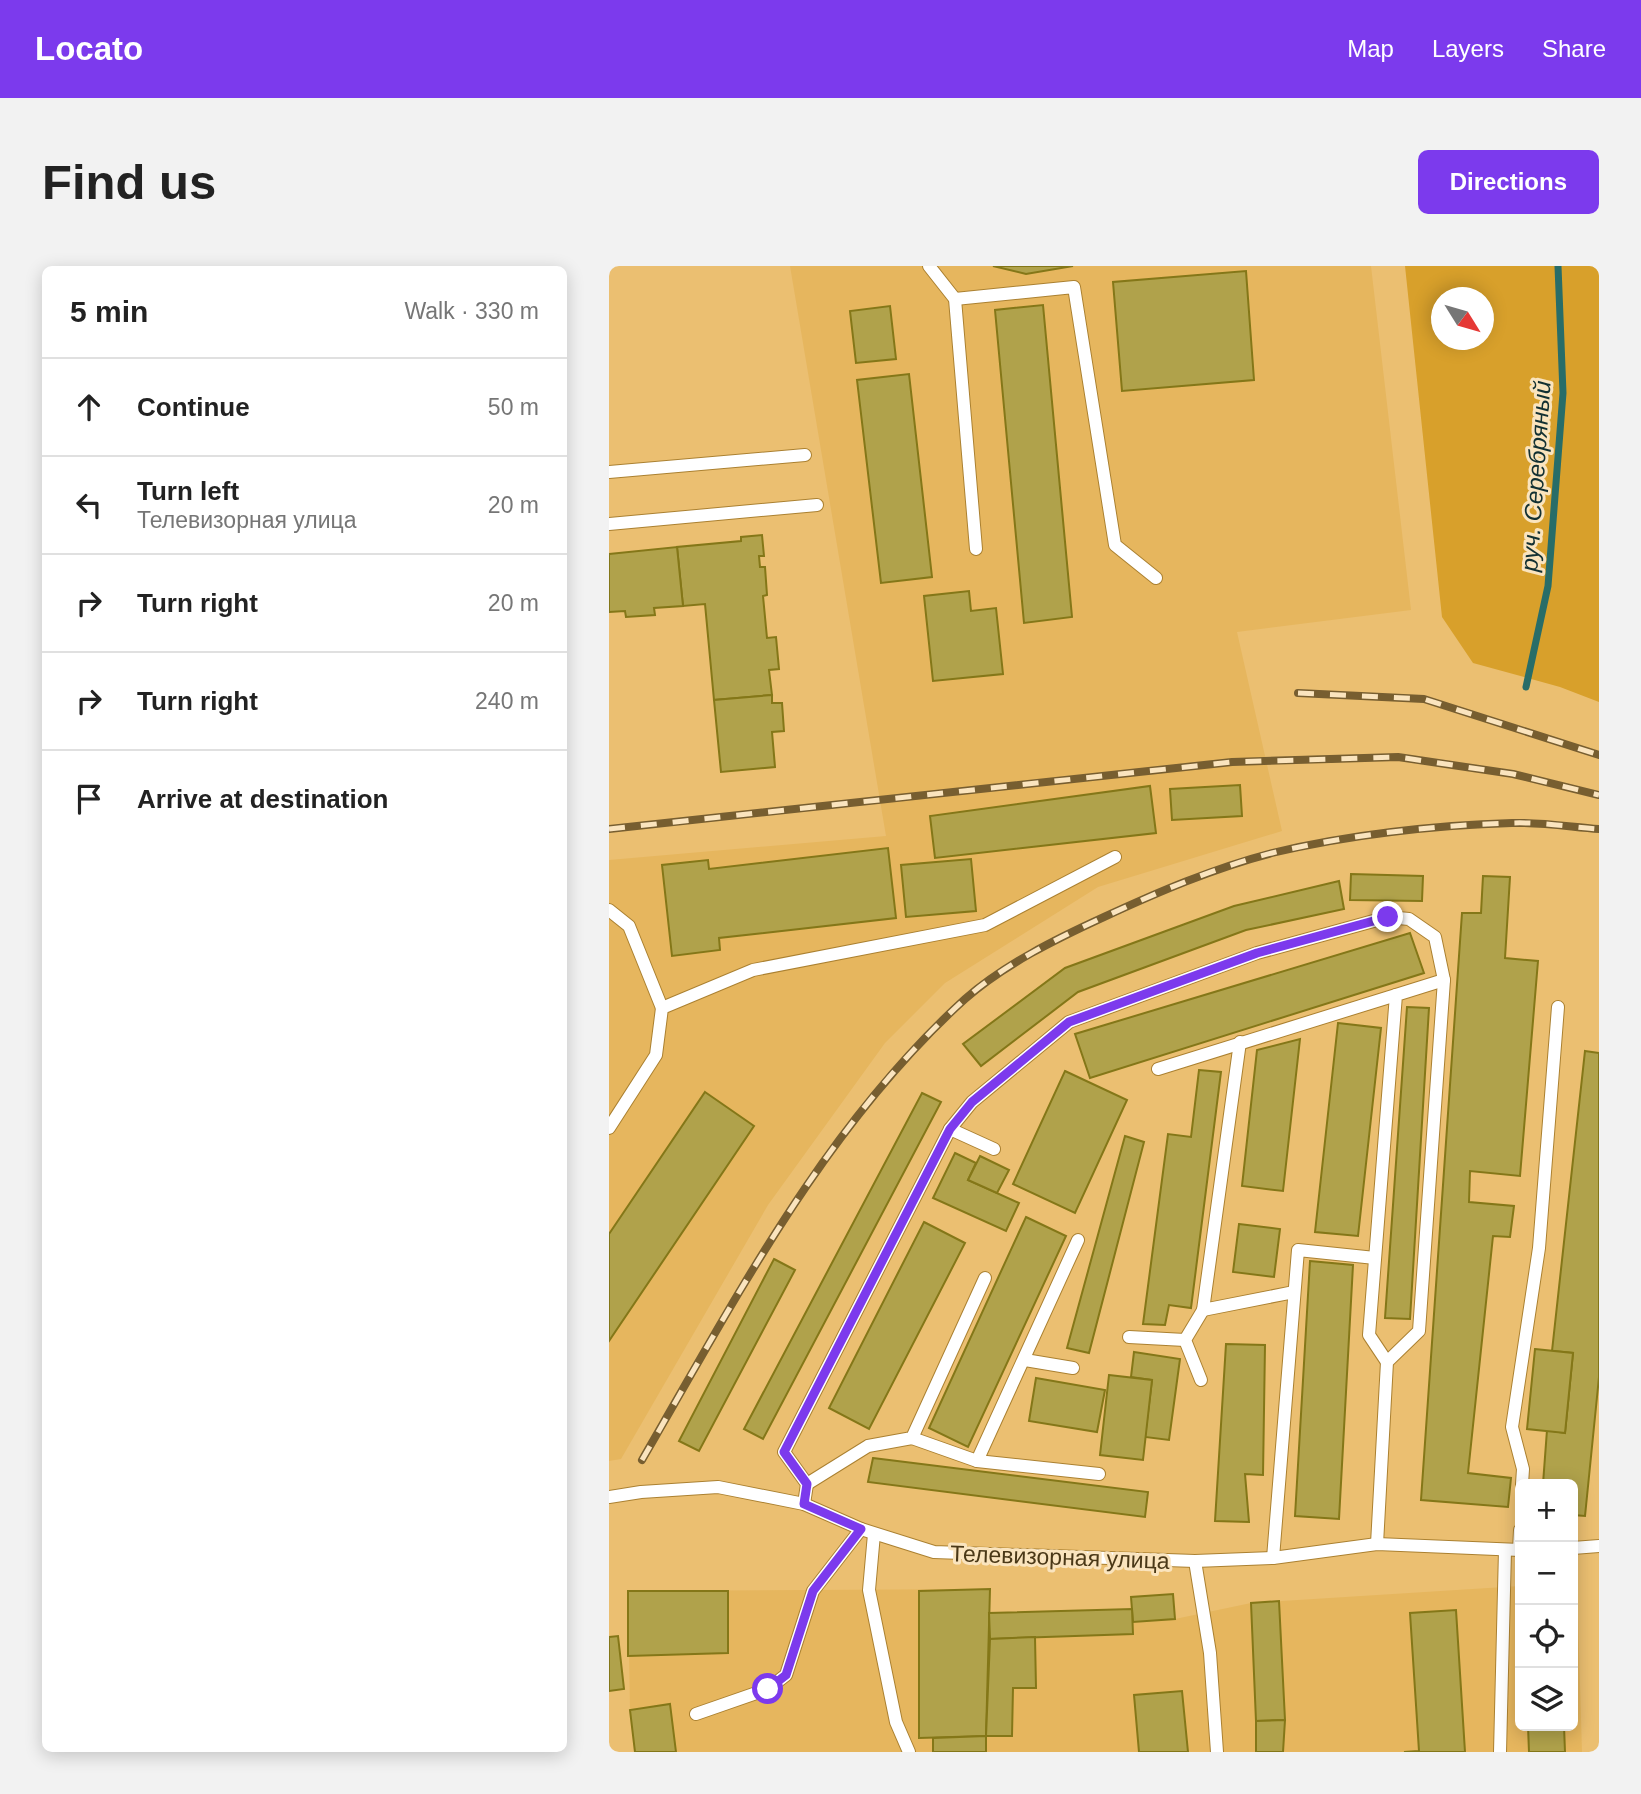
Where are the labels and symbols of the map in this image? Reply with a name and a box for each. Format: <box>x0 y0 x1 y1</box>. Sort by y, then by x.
north arrow <box>1431 287 1494 350</box>
water label: руч. Серебряный <box>1515 380 1556 573</box>
route end <box>1372 901 1403 932</box>
street label: Телевизорная улица <box>950 1540 1170 1574</box>
route start <box>752 1673 783 1704</box>

